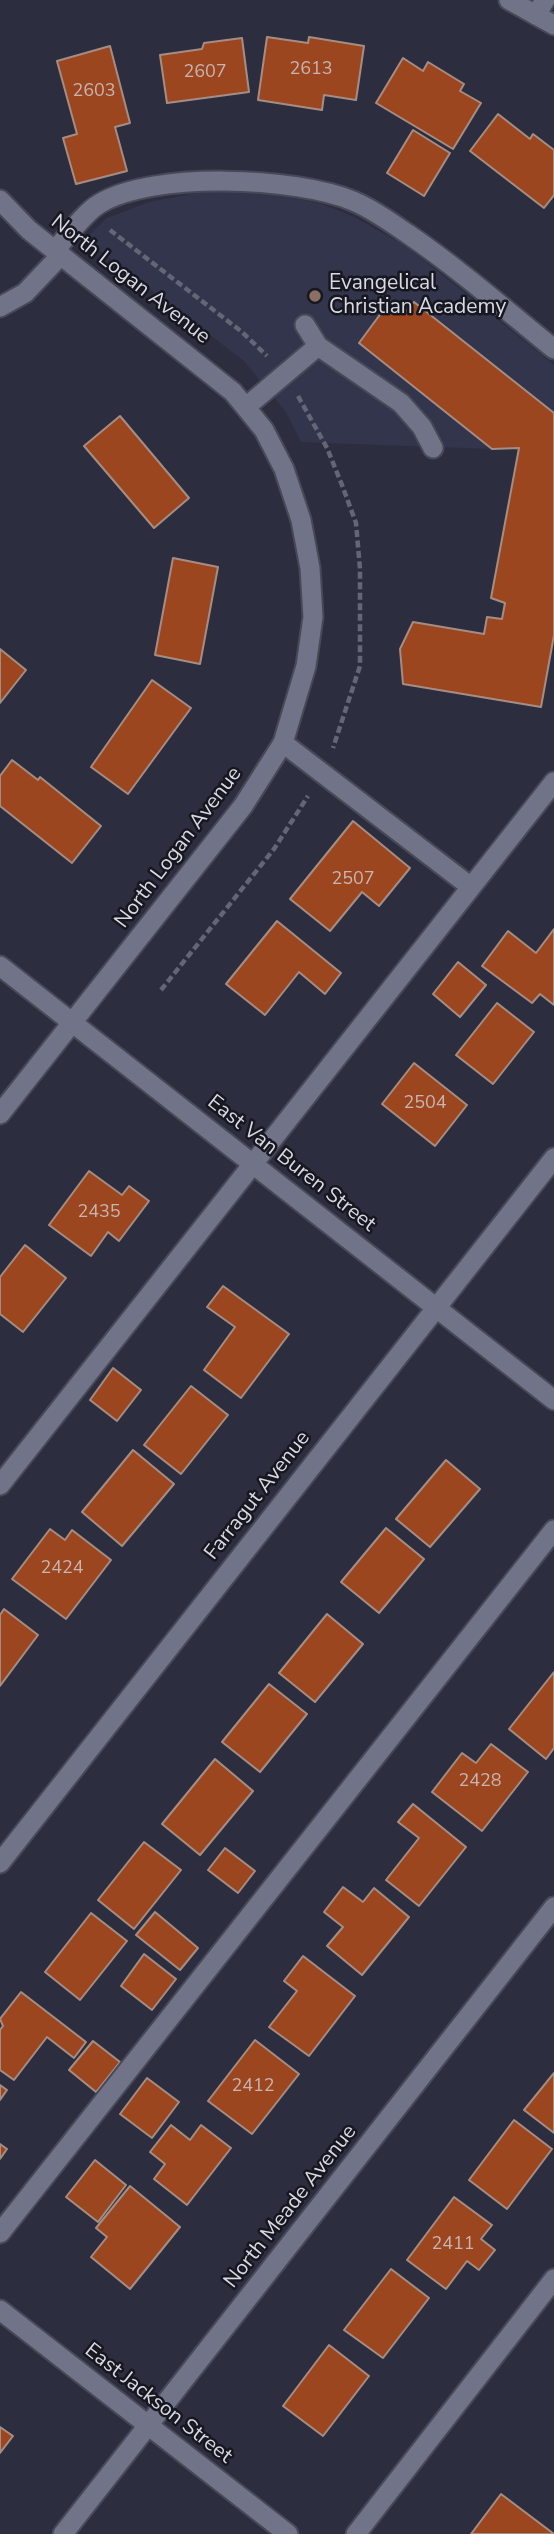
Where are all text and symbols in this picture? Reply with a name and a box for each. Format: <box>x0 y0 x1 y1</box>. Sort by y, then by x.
house number: 2613 <box>289 59 333 81</box>
house number: 2607 <box>183 62 227 84</box>
house number: 2603 <box>72 81 116 103</box>
street label: North Logan Avenue <box>45 210 215 350</box>
place label: Evangelical Christian Academy <box>329 271 506 321</box>
marker: Evangelical Christian Academy <box>307 288 323 304</box>
street label: North Logan Avenue <box>110 762 248 934</box>
house number: 2507 <box>331 869 375 891</box>
street label: East Van Buren Street <box>202 1090 380 1238</box>
house number: 2504 <box>403 1093 447 1115</box>
house number: 2435 <box>77 1202 121 1224</box>
street label: Farragut Avenue <box>200 1427 316 1565</box>
house number: 2424 <box>40 1558 84 1580</box>
house number: 2428 <box>458 1771 502 1793</box>
house number: 2412 <box>231 2076 275 2098</box>
street label: North Meade Avenue <box>219 2120 363 2294</box>
house number: 2411 <box>431 2234 475 2256</box>
street label: East Jackson Street <box>79 2339 237 2469</box>

